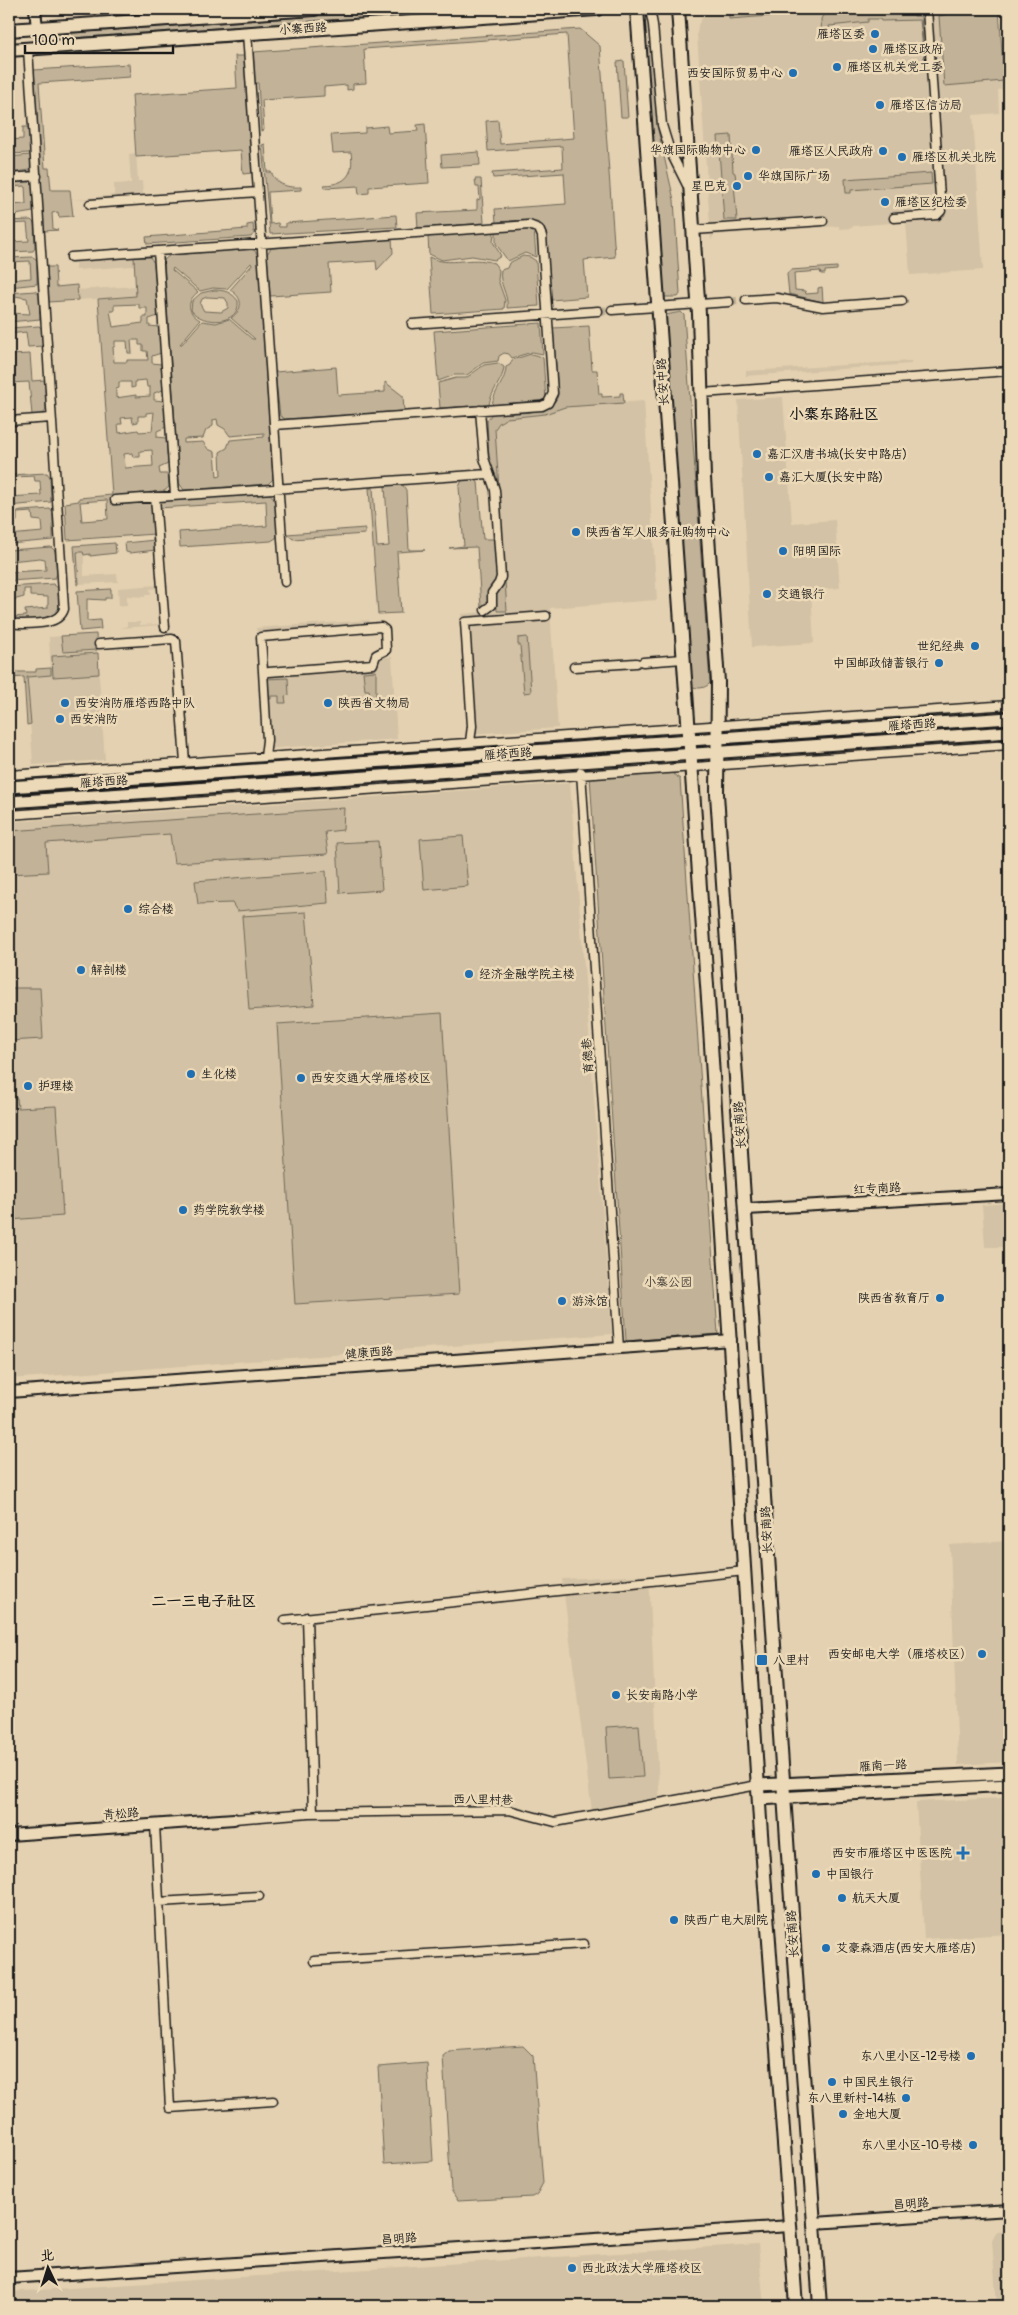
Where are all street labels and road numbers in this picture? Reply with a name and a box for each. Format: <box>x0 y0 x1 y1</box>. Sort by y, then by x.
street label: 小寨西路 <box>279 20 327 38</box>
street label: 长安中路 <box>654 358 672 406</box>
street label: 雁塔西路 <box>888 716 936 734</box>
street label: 雁塔西路 <box>484 745 532 763</box>
street label: 雁塔西路 <box>80 773 128 791</box>
street label: 育德巷 <box>579 1038 597 1074</box>
street label: 长安南路 <box>731 1101 749 1149</box>
street label: 红专南路 <box>853 1180 901 1198</box>
street label: 健康西路 <box>345 1344 393 1362</box>
street label: 长安南路 <box>758 1506 776 1554</box>
street label: 雁南一路 <box>859 1757 907 1775</box>
street label: 西八里村巷 <box>453 1792 513 1808</box>
street label: 青松路 <box>103 1805 139 1823</box>
street label: 长安南路 <box>784 1910 802 1958</box>
street label: 昌明路 <box>893 2195 929 2213</box>
street label: 昌明路 <box>381 2230 417 2248</box>

